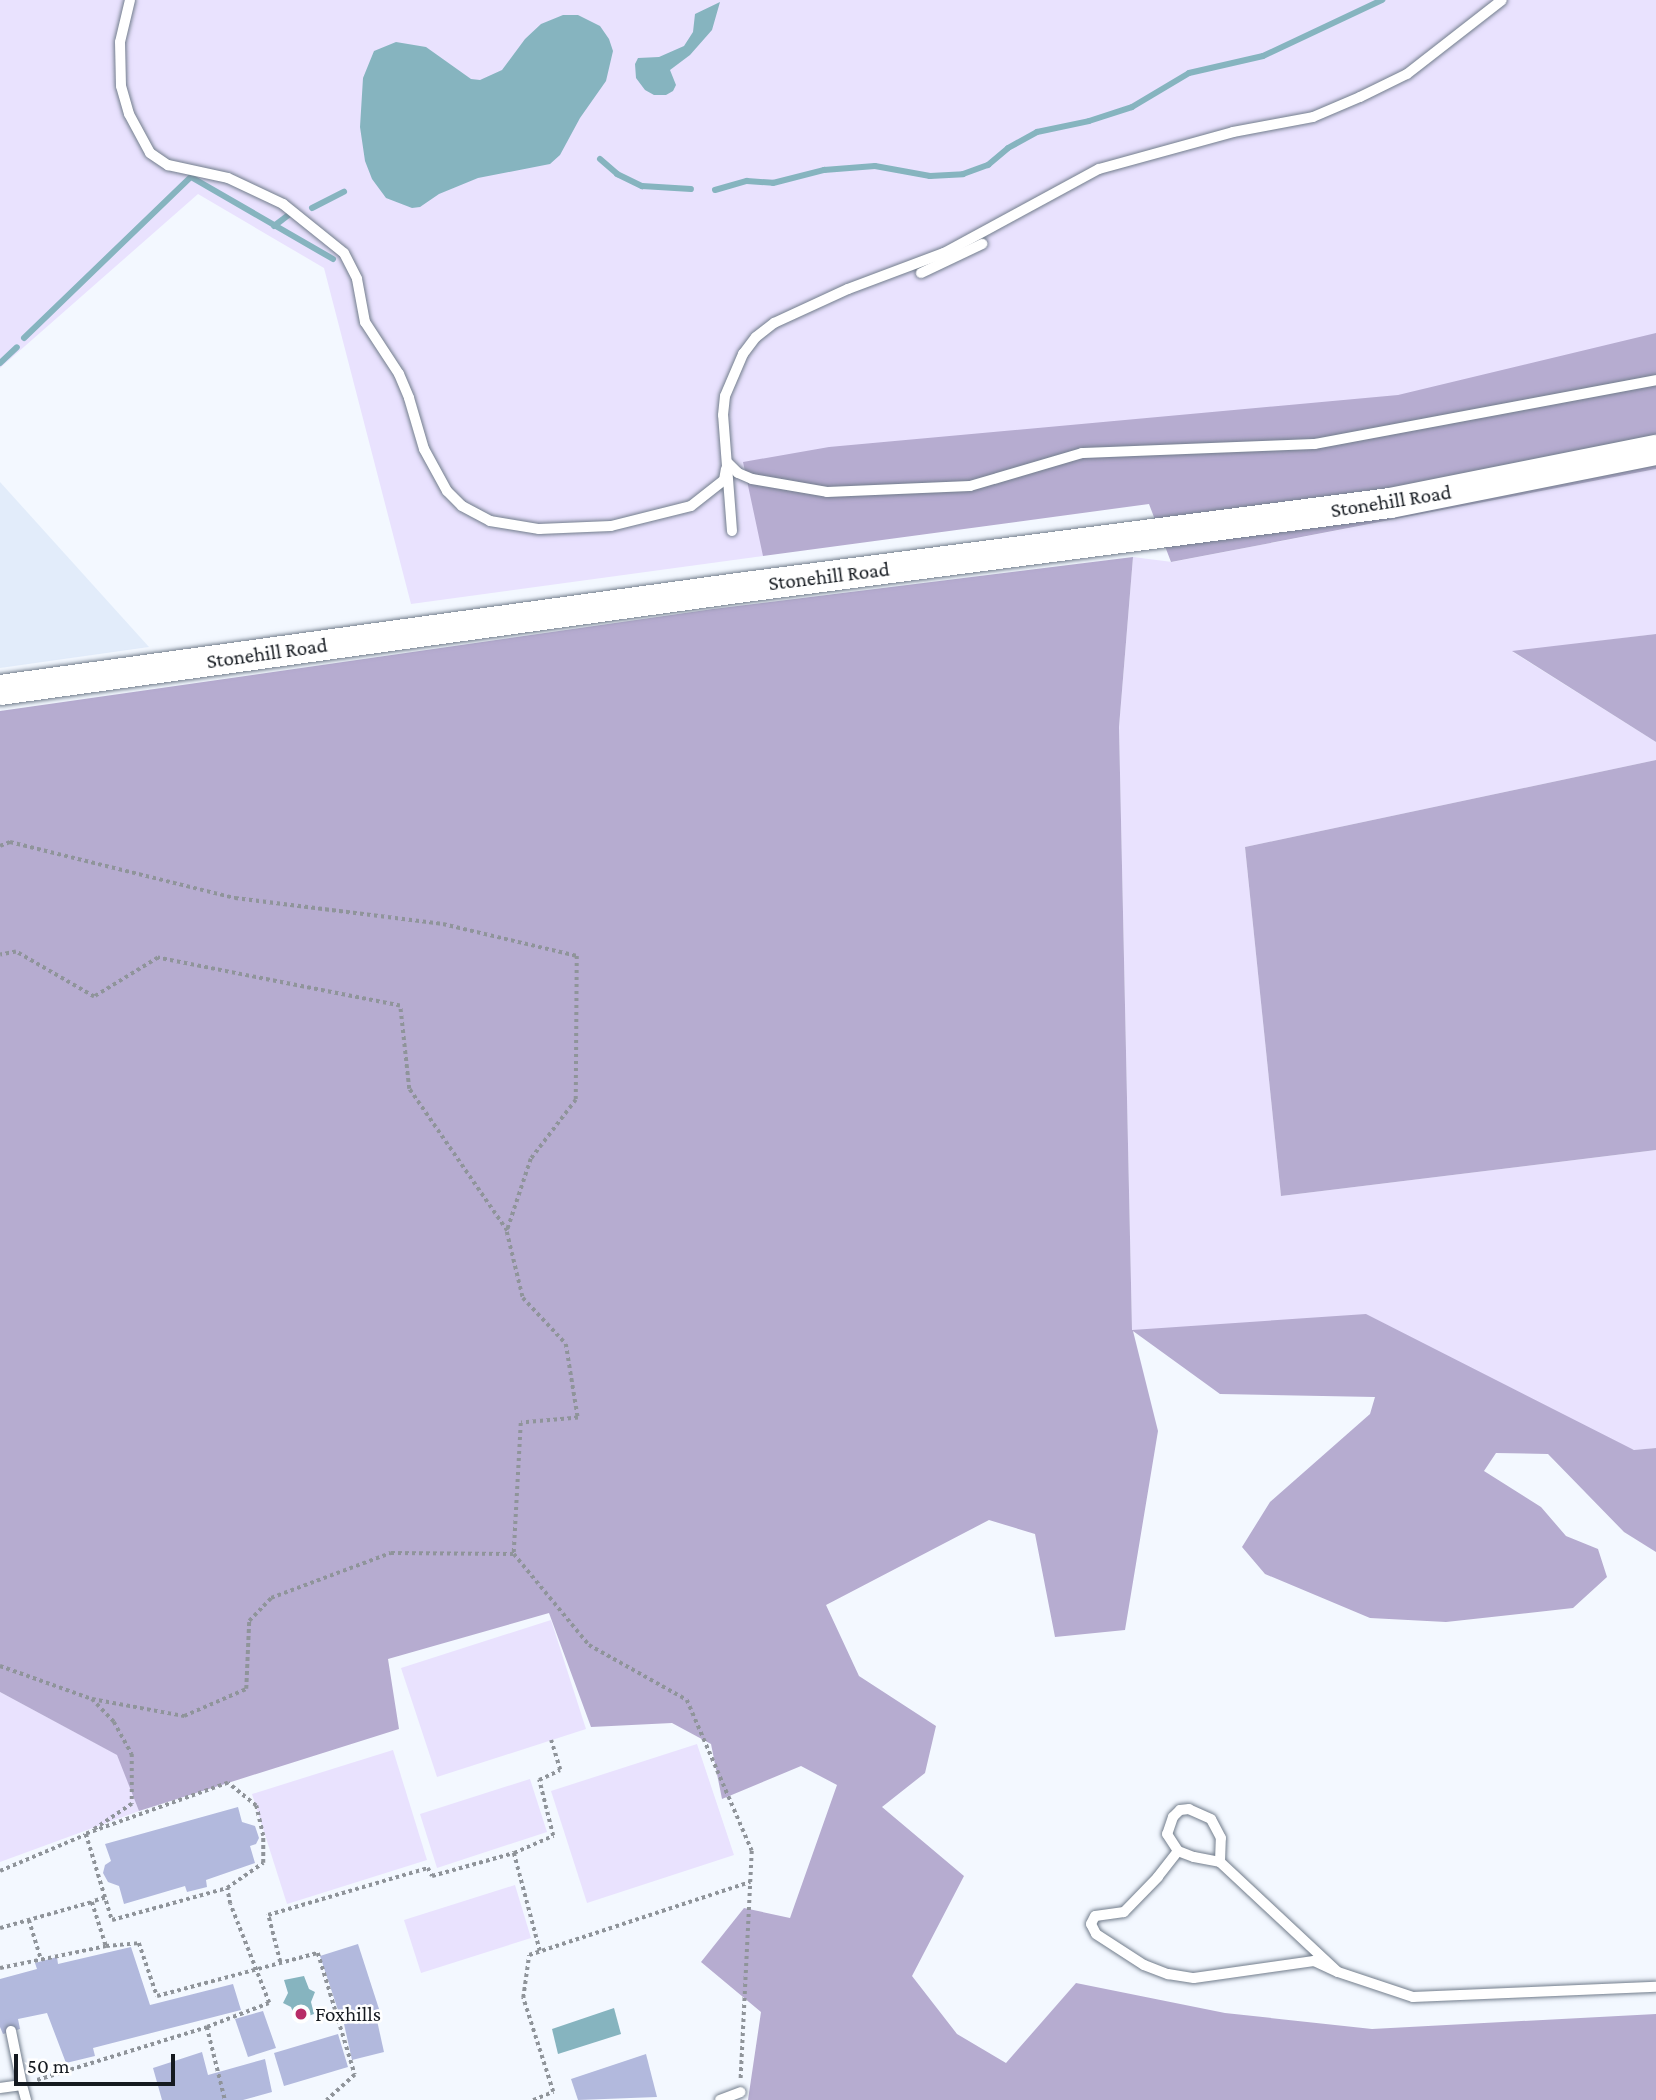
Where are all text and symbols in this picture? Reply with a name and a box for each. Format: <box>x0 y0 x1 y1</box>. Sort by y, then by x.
street label: Stonehill Road <box>1329 479 1453 523</box>
street label: Stonehill Road <box>767 556 891 596</box>
street label: Stonehill Road <box>205 632 329 674</box>
place label: Foxhills <box>315 2001 381 2027</box>
marker: Foxhills <box>293 2006 309 2022</box>
scale bar <box>18 2040 178 2084</box>
text: 50 m <box>27 2054 70 2078</box>

